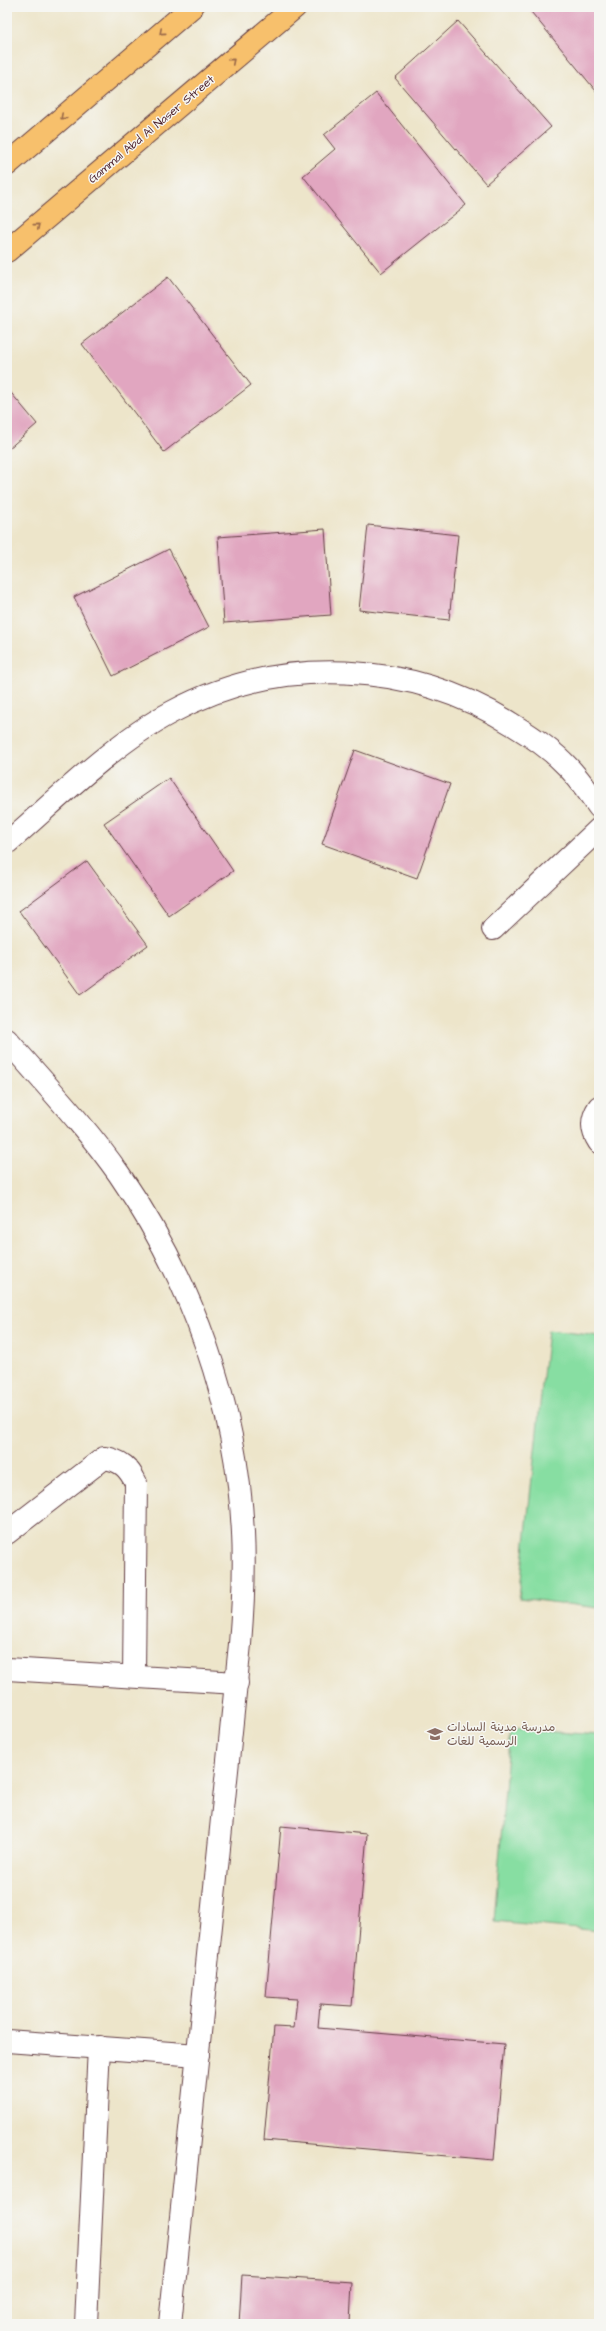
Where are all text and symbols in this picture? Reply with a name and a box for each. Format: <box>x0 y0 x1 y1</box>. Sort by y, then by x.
one-way arrow <box>159 28 167 35</box>
one-way arrow <box>227 58 235 65</box>
street label: Gammal Abd Al Naser Street <box>84 71 218 187</box>
one-way arrow <box>60 112 68 119</box>
one-way arrow <box>32 224 39 231</box>
place label: مدرسة مدينة السادات الرسمية للغات <box>447 1719 555 1750</box>
school or university icon: مدرسة مدينة السادات الرسمية للغات <box>426 1725 444 1743</box>

